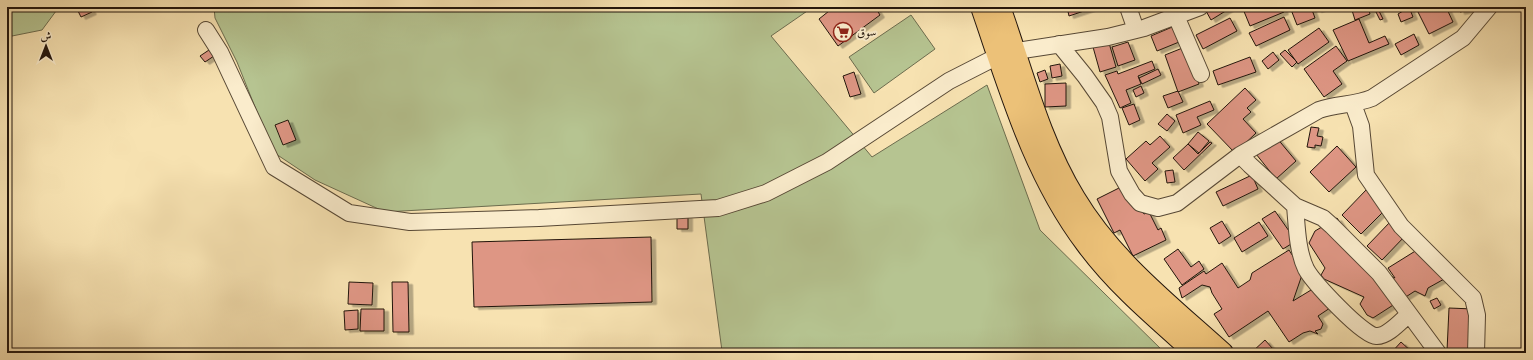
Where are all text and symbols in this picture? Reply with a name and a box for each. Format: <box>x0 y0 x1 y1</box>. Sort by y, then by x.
supermarket icon: سوق <box>832 21 854 43</box>
place label: سوق <box>857 24 876 40</box>
north arrow <box>26 26 66 66</box>
text: ش <box>41 29 52 44</box>

